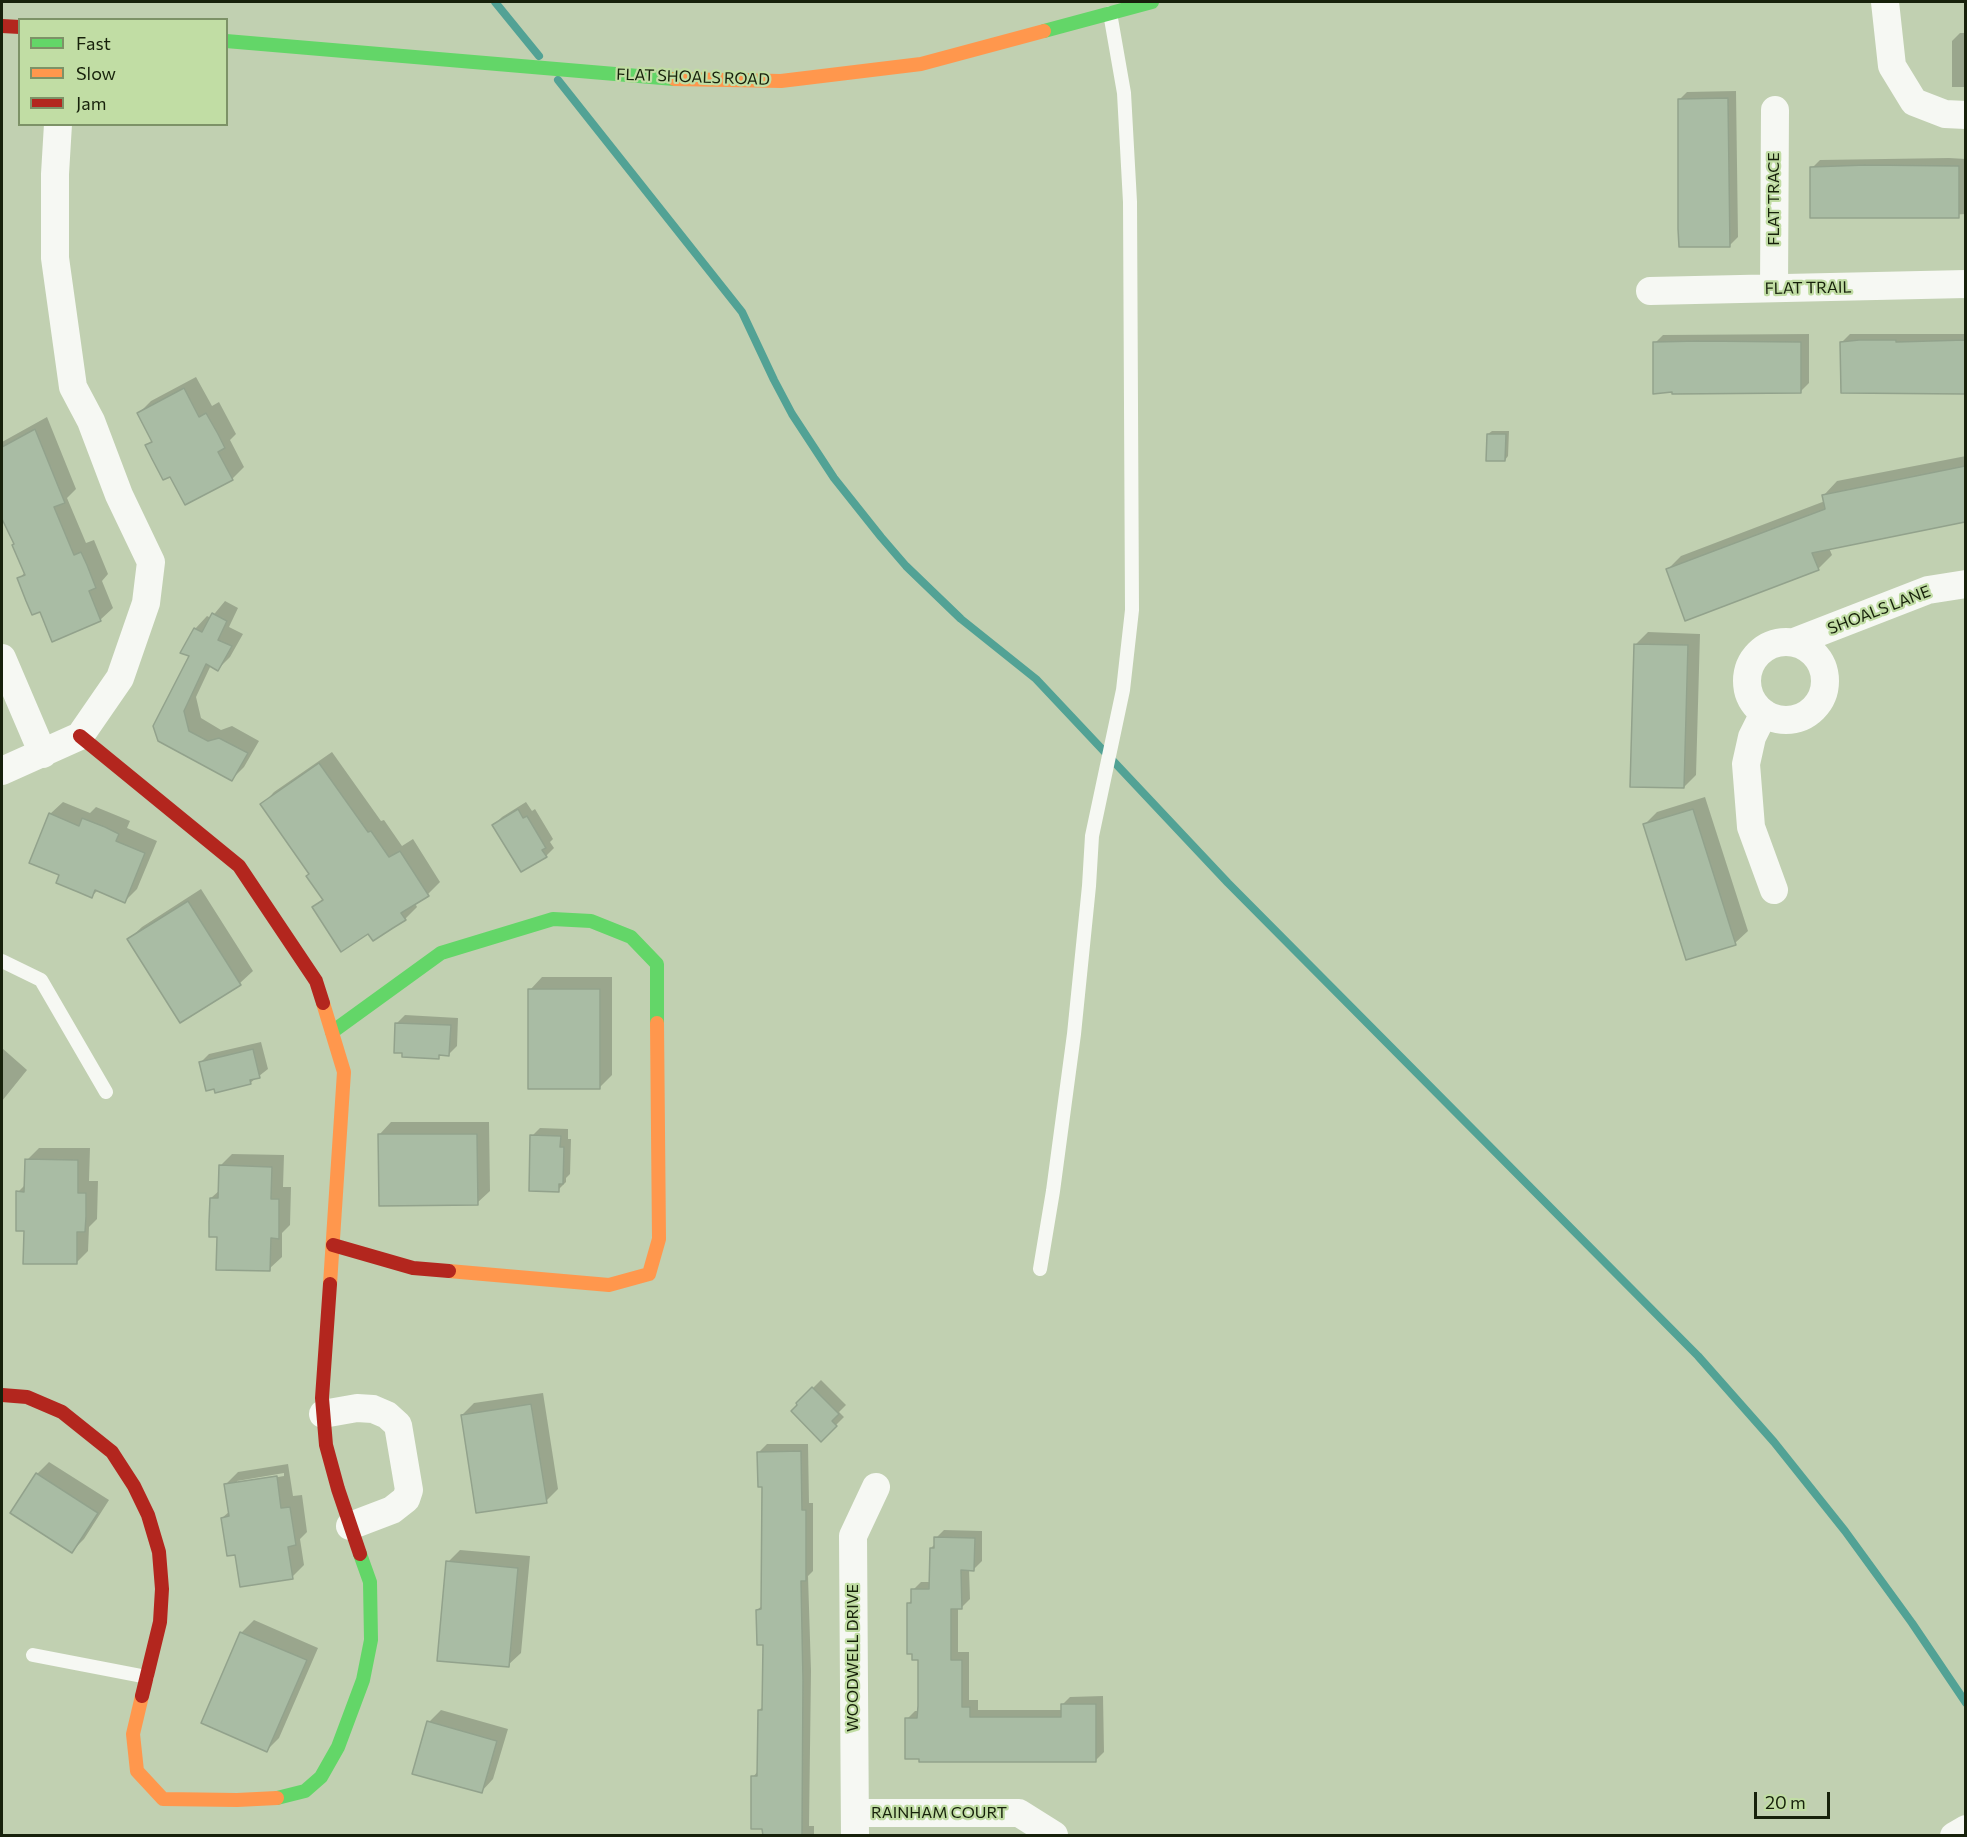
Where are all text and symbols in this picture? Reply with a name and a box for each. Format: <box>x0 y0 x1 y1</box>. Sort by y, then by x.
legend <box>18 18 228 126</box>
text: Fast <box>76 32 111 54</box>
text: Slow <box>76 62 116 84</box>
street label: FLAT SHOALS ROAD <box>616 65 770 89</box>
text: Jam <box>76 92 106 114</box>
street label: FLAT TRACE <box>1764 152 1784 246</box>
street label: FLAT TRAIL <box>1764 278 1852 298</box>
street label: SHOALS LANE <box>1825 582 1933 638</box>
street label: WOODWELL DRIVE <box>843 1584 863 1732</box>
scale bar <box>1757 1780 1834 1818</box>
text: 20 m <box>1765 1791 1806 1813</box>
street label: RAINHAM COURT <box>871 1803 1007 1823</box>

